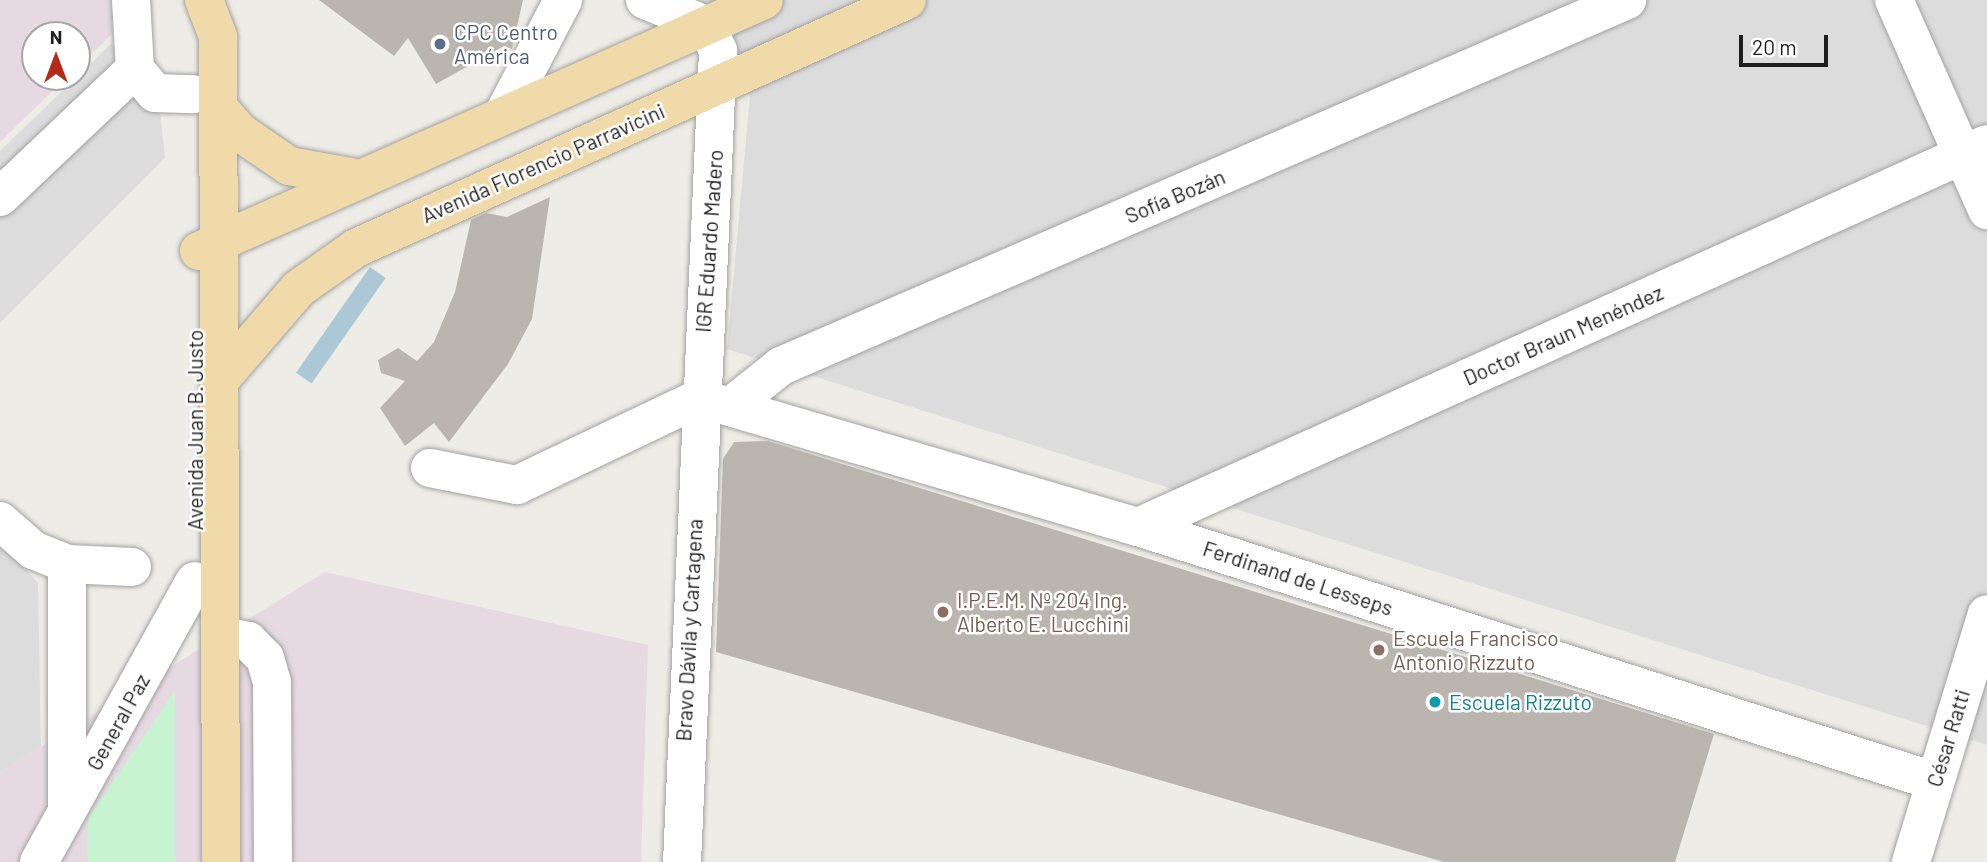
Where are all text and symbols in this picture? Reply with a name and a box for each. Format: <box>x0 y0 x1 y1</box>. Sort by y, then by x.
place label: CPC Centro América <box>454 19 558 69</box>
north arrow <box>21 21 91 91</box>
scale bar <box>1742 21 1831 65</box>
text: N <box>50 25 62 48</box>
text: 20 m <box>1752 34 1797 59</box>
marker: CPC Centro América <box>432 36 448 52</box>
street label: Avenida Florencio Parravicini <box>418 98 668 228</box>
street label: IGR Eduardo Madero <box>690 149 728 333</box>
street label: Sofía Bozán <box>1121 164 1229 228</box>
street label: Doctor Braun Menéndez <box>1459 280 1667 390</box>
street label: Avenida Juan B. Justo <box>182 330 208 530</box>
street label: Bravo Dávila y Cartagena <box>671 518 707 742</box>
street label: Ferdinand de Lesseps <box>1200 535 1396 621</box>
place label: I.P.E.M. Nº 204 Ing. Alberto E. Lucchini <box>957 587 1129 637</box>
marker: I.P.E.M. Nº 204 Ing. Alberto E. Lucchini <box>935 604 951 620</box>
place label: Escuela Francisco Antonio Rizzuto <box>1393 625 1559 675</box>
marker: Escuela Francisco Antonio Rizzuto <box>1371 642 1387 658</box>
street label: General Paz <box>81 669 155 775</box>
street label: César Ratti <box>1921 686 1975 790</box>
place label: Escuela Rizzuto <box>1449 689 1592 715</box>
marker: Escuela Rizzuto <box>1427 694 1443 710</box>

